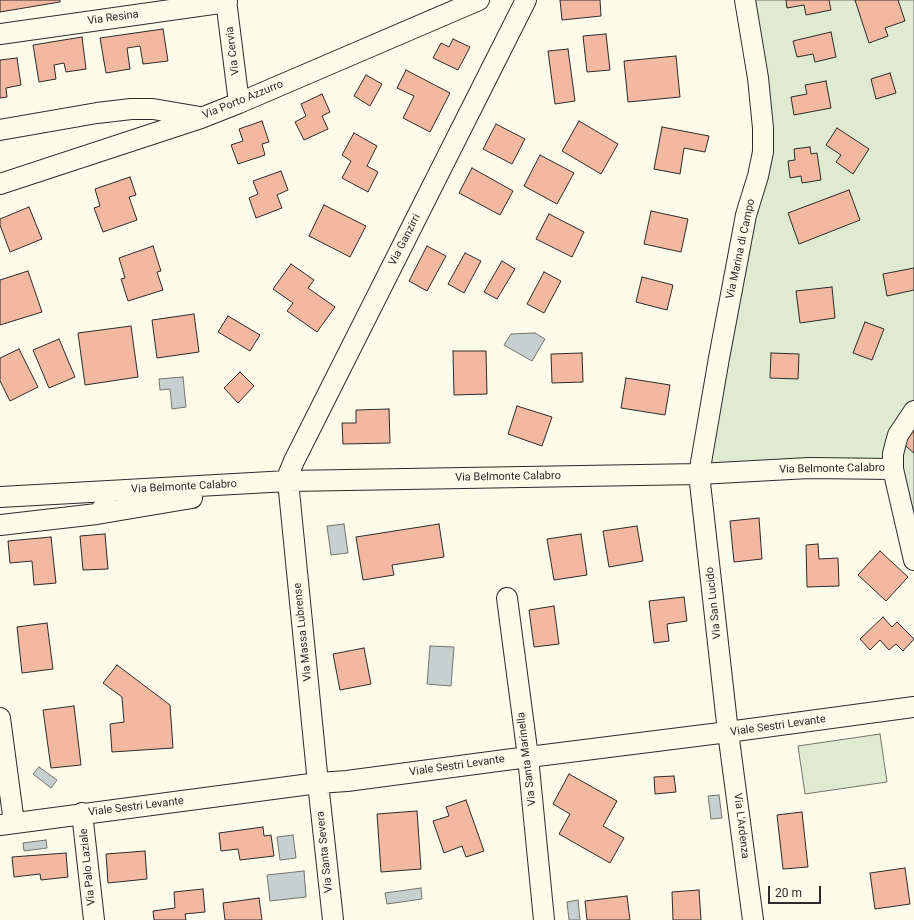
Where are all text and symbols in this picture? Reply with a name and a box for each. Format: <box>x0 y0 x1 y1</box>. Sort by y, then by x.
street label: Via Resina <box>87 8 139 28</box>
street label: Via Cervia <box>223 26 243 76</box>
street label: Via Porto Azzurro <box>201 78 285 122</box>
street label: Via Marina di Campo <box>724 198 758 300</box>
street label: Via Ganzirri <box>386 212 424 268</box>
street label: Via Belmonte Calabro <box>779 461 885 477</box>
street label: Via Belmonte Calabro <box>455 469 561 485</box>
street label: Via Belmonte Calabro <box>131 478 237 496</box>
street label: Via San Lucido <box>704 566 724 640</box>
street label: Via Massa Lubrense <box>291 582 315 682</box>
street label: Via Santa Marinella <box>515 711 539 807</box>
street label: Viale Sestri Levante <box>730 713 826 739</box>
street label: Viale Sestri Levante <box>409 753 505 779</box>
street label: Via L'Ardenza <box>730 792 752 860</box>
street label: Viale Sestri Levante <box>88 795 184 819</box>
street label: Via Santa Severa <box>314 810 336 894</box>
street label: Via Palo Laziale <box>77 828 99 906</box>
scale bar <box>770 878 823 904</box>
text: 20 m <box>775 886 802 900</box>

